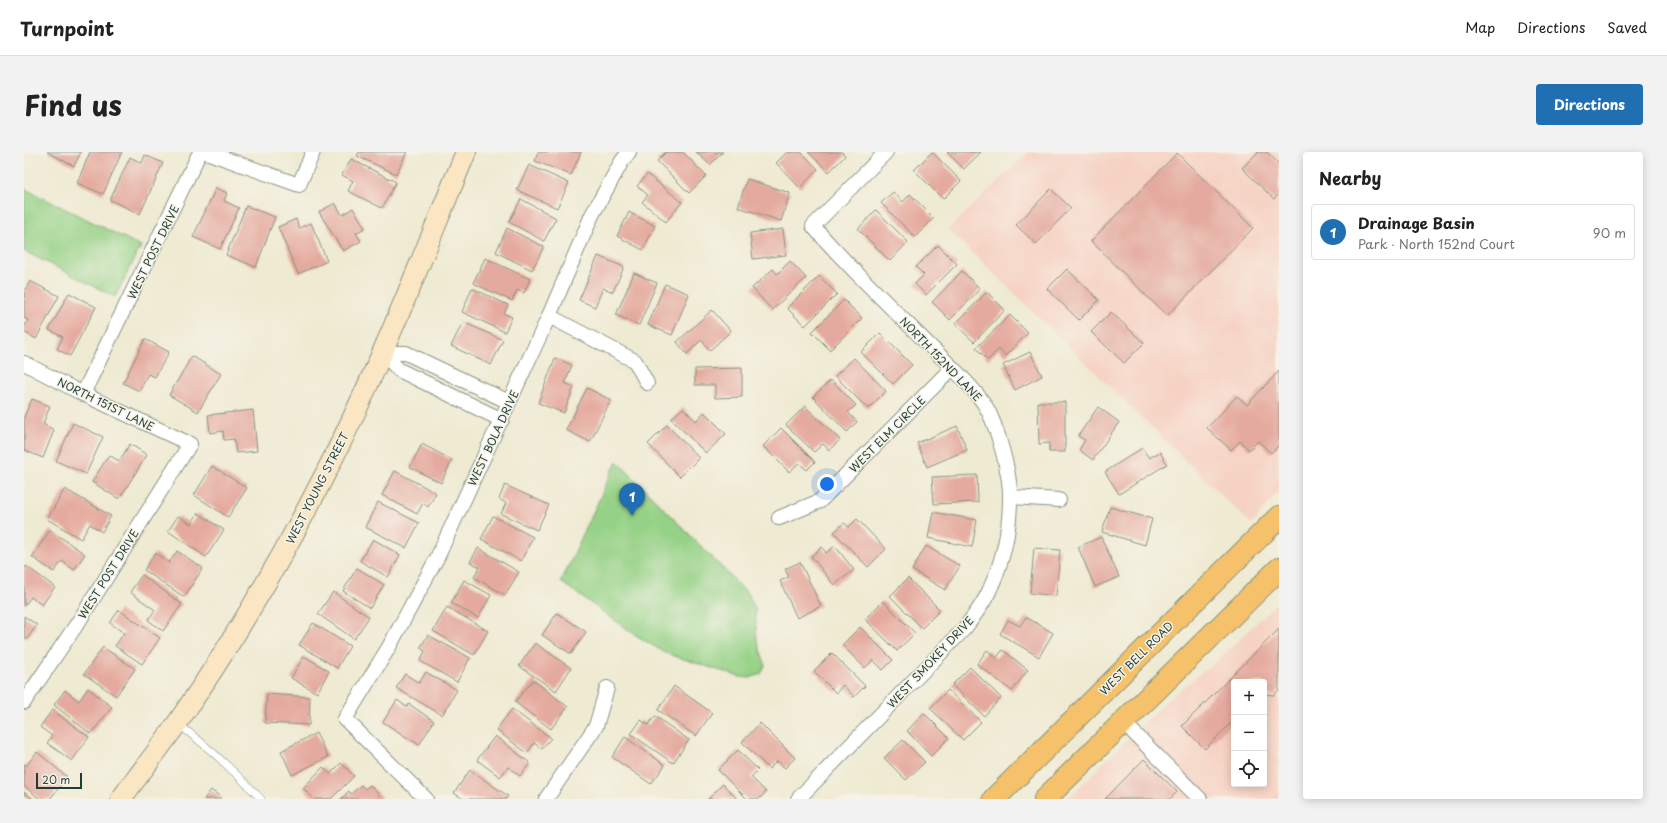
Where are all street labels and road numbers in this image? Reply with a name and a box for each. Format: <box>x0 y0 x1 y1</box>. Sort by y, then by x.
street label: WEST POST DRIVE <box>123 202 183 302</box>
street label: NORTH 152ND LANE <box>896 313 986 405</box>
street label: NORTH 151ST LANE <box>55 373 157 435</box>
street label: WEST BOLA DRIVE <box>463 387 523 489</box>
street label: WEST ELM CIRCLE <box>845 392 929 476</box>
street label: WEST YOUNG STREET <box>281 429 353 547</box>
street label: WEST POST DRIVE <box>73 526 143 622</box>
street label: WEST SMOKEY DRIVE <box>883 612 977 712</box>
street label: WEST BELL ROAD <box>1095 617 1177 699</box>

